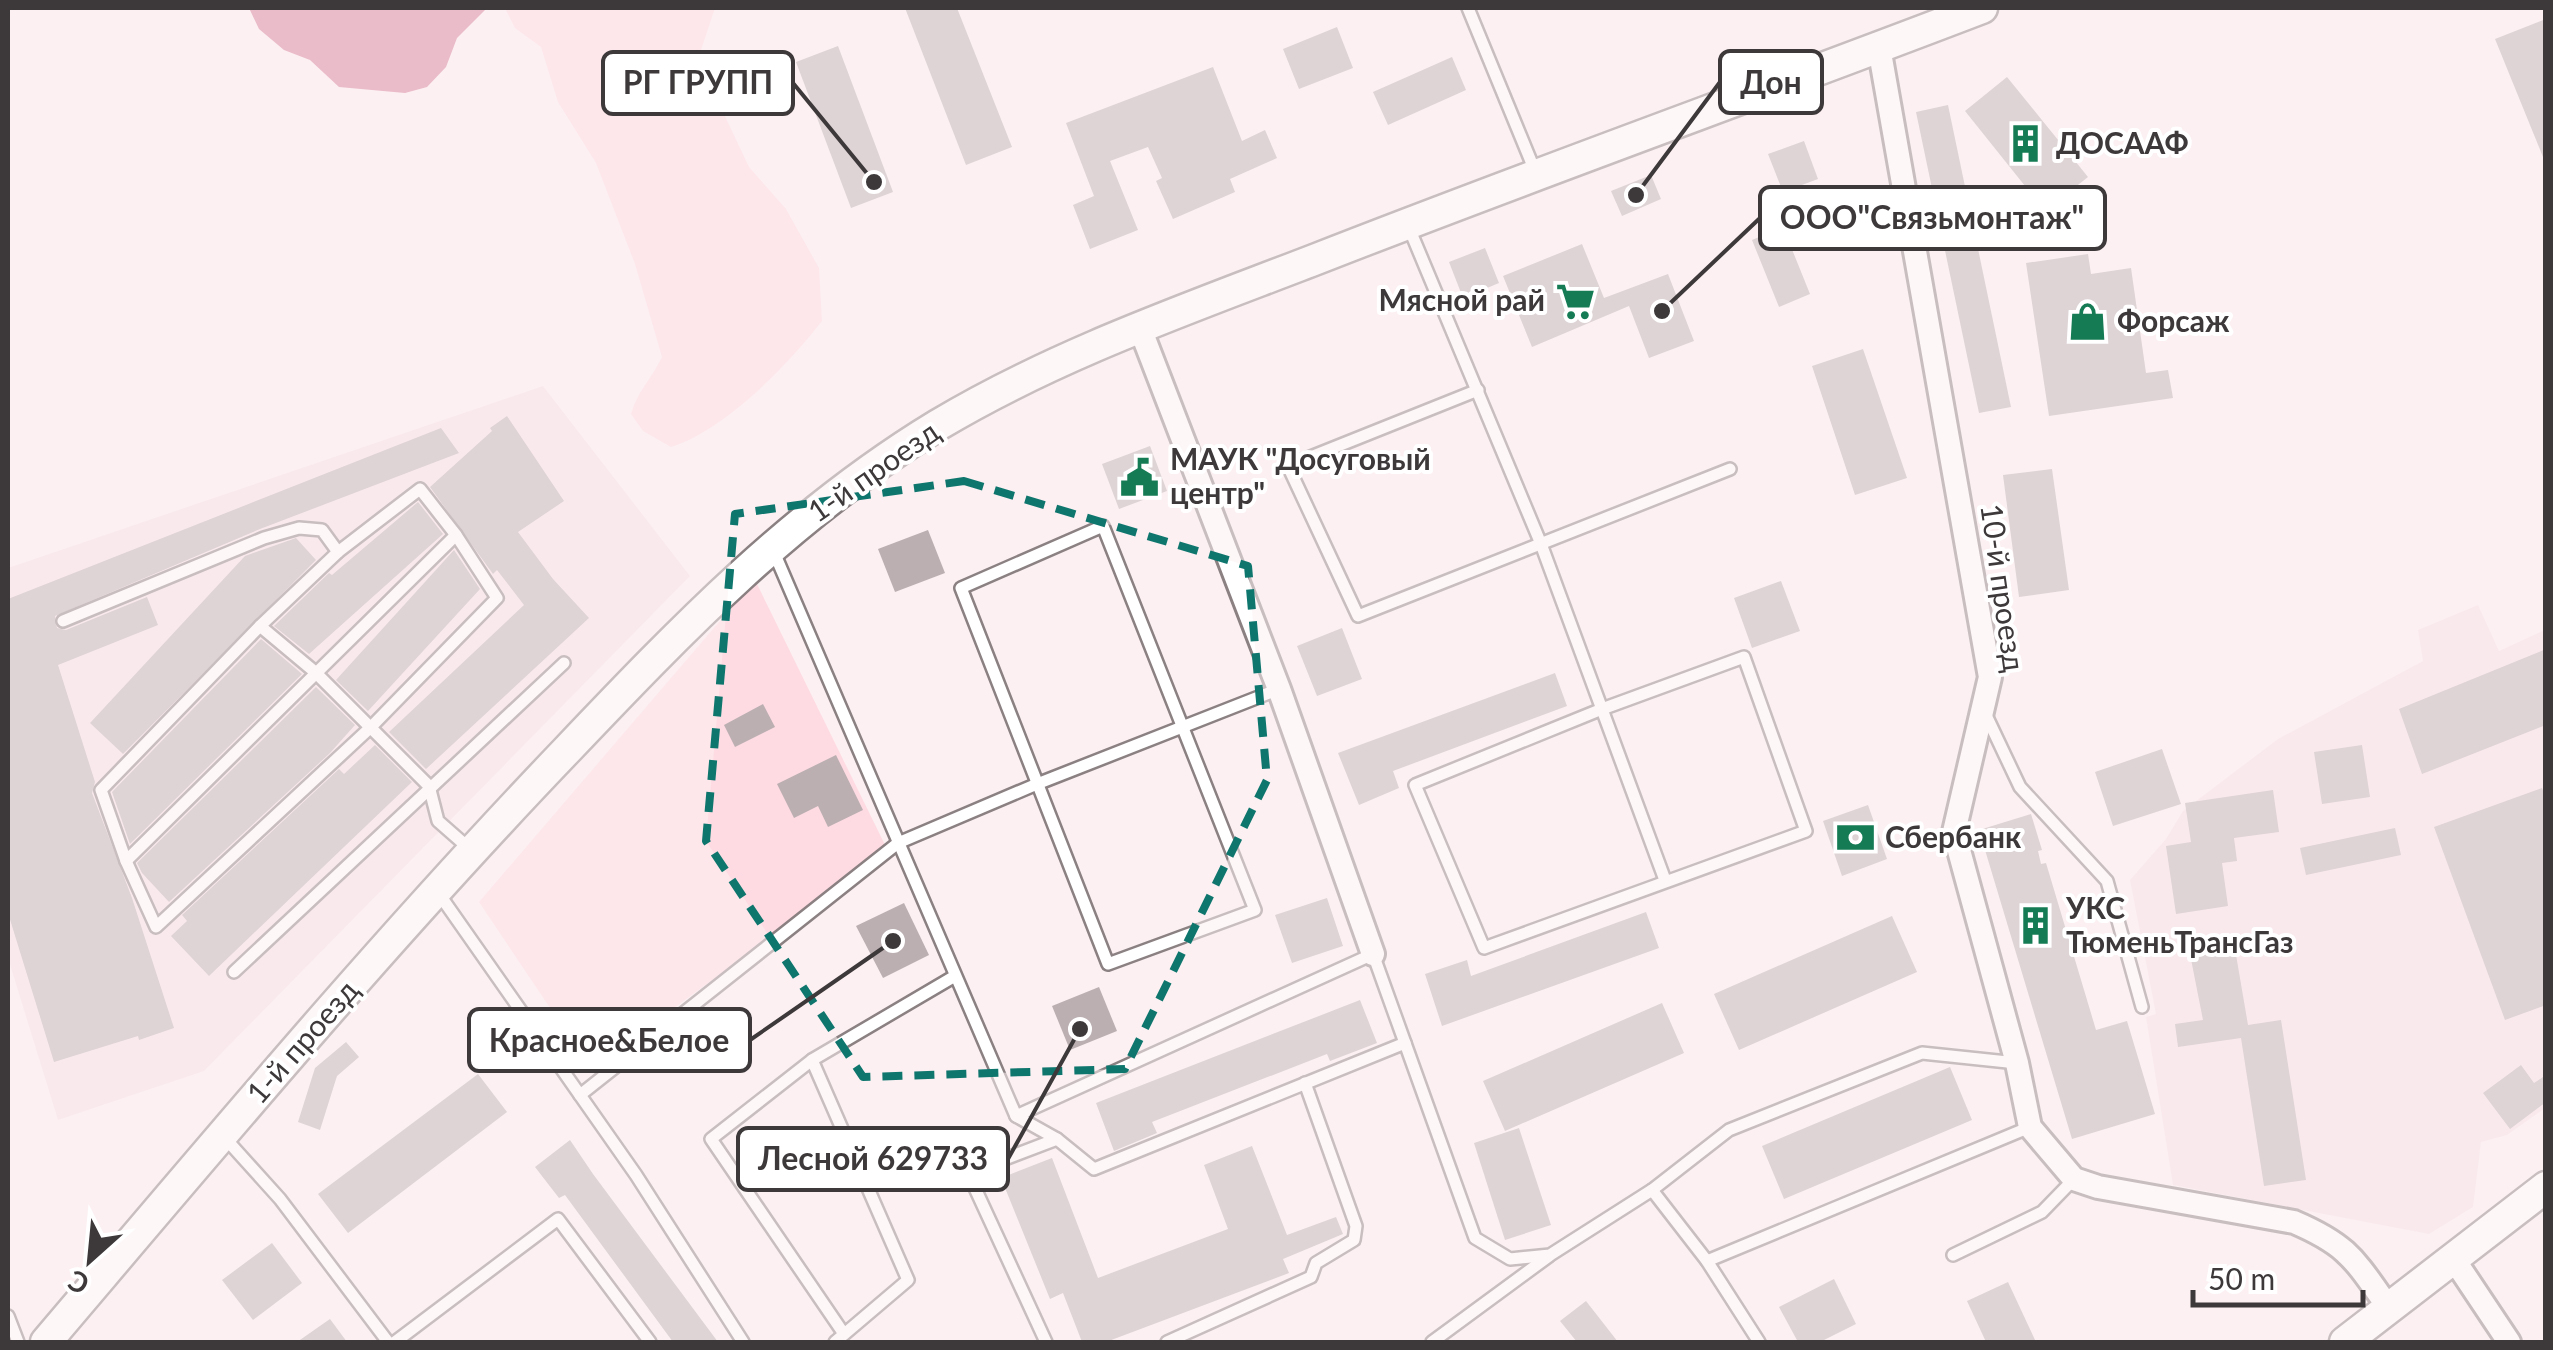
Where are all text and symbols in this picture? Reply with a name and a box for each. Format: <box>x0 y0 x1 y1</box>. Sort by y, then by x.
callout: Дон <box>1720 51 1822 113</box>
callout: РГ ГРУПП <box>603 52 793 114</box>
text: РГ ГРУПП <box>623 62 773 101</box>
text: Дон <box>1740 62 1802 101</box>
building icon: ДОСААФ <box>2005 123 2047 165</box>
place label: ДОСААФ <box>2056 124 2189 160</box>
callout: ООО"Связьмонтаж" <box>1760 187 2105 249</box>
text: ООО"Связьмонтаж" <box>1780 197 2084 236</box>
supermarket icon: Мясной рай <box>1554 280 1596 322</box>
place label: Мясной рай <box>1378 281 1545 317</box>
shop icon: Форсаж <box>2066 301 2108 343</box>
place label: Форсаж <box>2117 302 2230 338</box>
street label: 1-й проезд <box>800 412 945 529</box>
place label: МАУК "Досуговый центр" <box>1170 440 1431 510</box>
public building icon: МАУК "Досуговый центр" <box>1119 456 1161 498</box>
street label: 10-й проезд <box>1974 501 2034 674</box>
bank icon: Сбербанк <box>1834 817 1876 859</box>
place label: Сбербанк <box>1885 818 2022 854</box>
place label: УКС ТюменьТрансГаз <box>2065 889 2294 959</box>
building icon: УКС ТюменьТрансГаз <box>2015 905 2057 947</box>
street label: 1-й проезд <box>238 972 365 1110</box>
callout: Красное&Белое <box>469 1009 750 1071</box>
text: Красное&Белое <box>489 1020 729 1059</box>
callout: Лесной 629733 <box>738 1128 1008 1190</box>
text: Лесной 629733 <box>757 1138 988 1177</box>
north arrow <box>40 1210 140 1310</box>
scale bar <box>2193 1245 2363 1307</box>
text: 50 m <box>2208 1260 2275 1296</box>
text: С <box>62 1264 94 1303</box>

